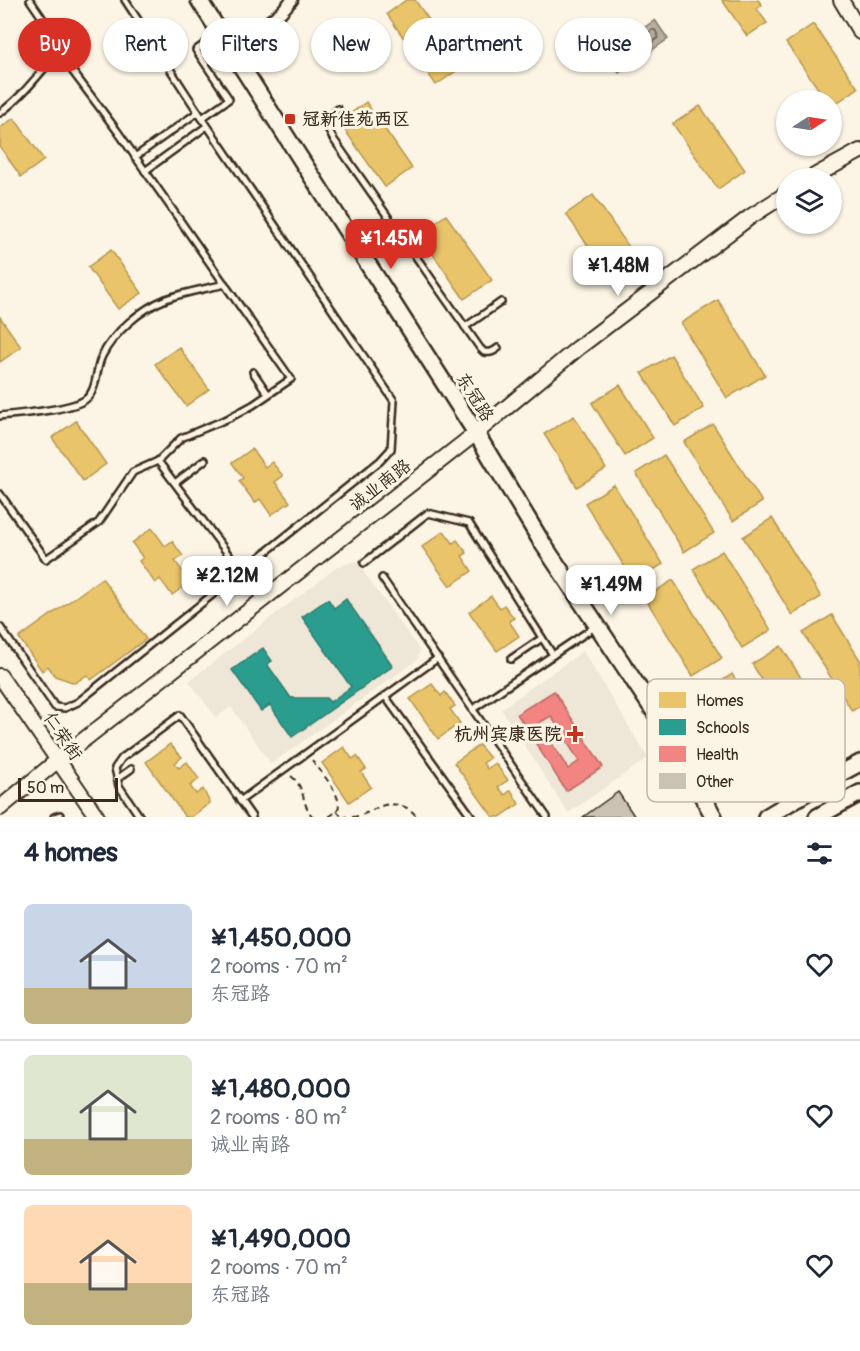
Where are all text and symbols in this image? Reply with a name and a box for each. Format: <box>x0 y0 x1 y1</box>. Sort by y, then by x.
chip: Buy <box>18 18 91 72</box>
chip: Rent <box>103 18 188 72</box>
chip: Filters <box>200 18 299 72</box>
chip: New <box>311 18 391 72</box>
chip: Apartment <box>403 18 543 72</box>
chip: House <box>555 18 652 72</box>
north arrow <box>776 90 842 156</box>
map controls <box>776 90 842 234</box>
place label: 冠新佳苑西区 <box>302 108 410 131</box>
marker: 冠新佳苑西区 <box>283 112 297 126</box>
button: layers <box>776 168 842 234</box>
pin: ¥1.45M <box>342 219 440 270</box>
text: ¥1.45M <box>360 226 422 251</box>
pin: ¥1.48M <box>569 246 667 297</box>
text: ¥1.48M <box>587 253 649 278</box>
street label: 东冠路 <box>451 368 499 426</box>
street label: 诚业南路 <box>345 454 416 517</box>
pin: ¥2.12M <box>178 556 276 607</box>
text: ¥2.12M <box>196 563 258 588</box>
pin: ¥1.49M <box>562 565 660 616</box>
text: ¥1.49M <box>580 572 642 597</box>
legend <box>647 679 845 802</box>
text: Homes <box>696 691 744 711</box>
street label: 仁荣街 <box>38 707 87 765</box>
text: Schools <box>696 718 749 738</box>
place label: 杭州宾康医院 <box>454 723 562 746</box>
marker: 杭州宾康医院 <box>566 725 584 743</box>
text: Health <box>696 745 739 765</box>
text: Other <box>696 772 734 792</box>
scale bar <box>18 775 118 802</box>
text: 50 m <box>27 778 64 798</box>
text: 4 homes <box>24 837 118 869</box>
icon: filters <box>803 837 836 870</box>
text: ¥1,450,000 <box>210 922 352 954</box>
icon: home <box>72 928 144 1000</box>
icon: heart <box>803 948 836 981</box>
text: 2 rooms · 70 m² <box>210 954 348 979</box>
text: 东冠路 <box>210 981 270 1006</box>
text: ¥1,480,000 <box>210 1073 351 1105</box>
icon: home <box>72 1079 144 1151</box>
icon: heart <box>803 1099 836 1132</box>
text: 2 rooms · 80 m² <box>210 1105 347 1130</box>
text: 诚业南路 <box>210 1132 290 1157</box>
text: ¥1,490,000 <box>210 1223 351 1255</box>
icon: home <box>72 1229 144 1301</box>
icon: heart <box>803 1249 836 1282</box>
text: 2 rooms · 70 m² <box>210 1255 348 1280</box>
text: 东冠路 <box>210 1282 270 1307</box>

